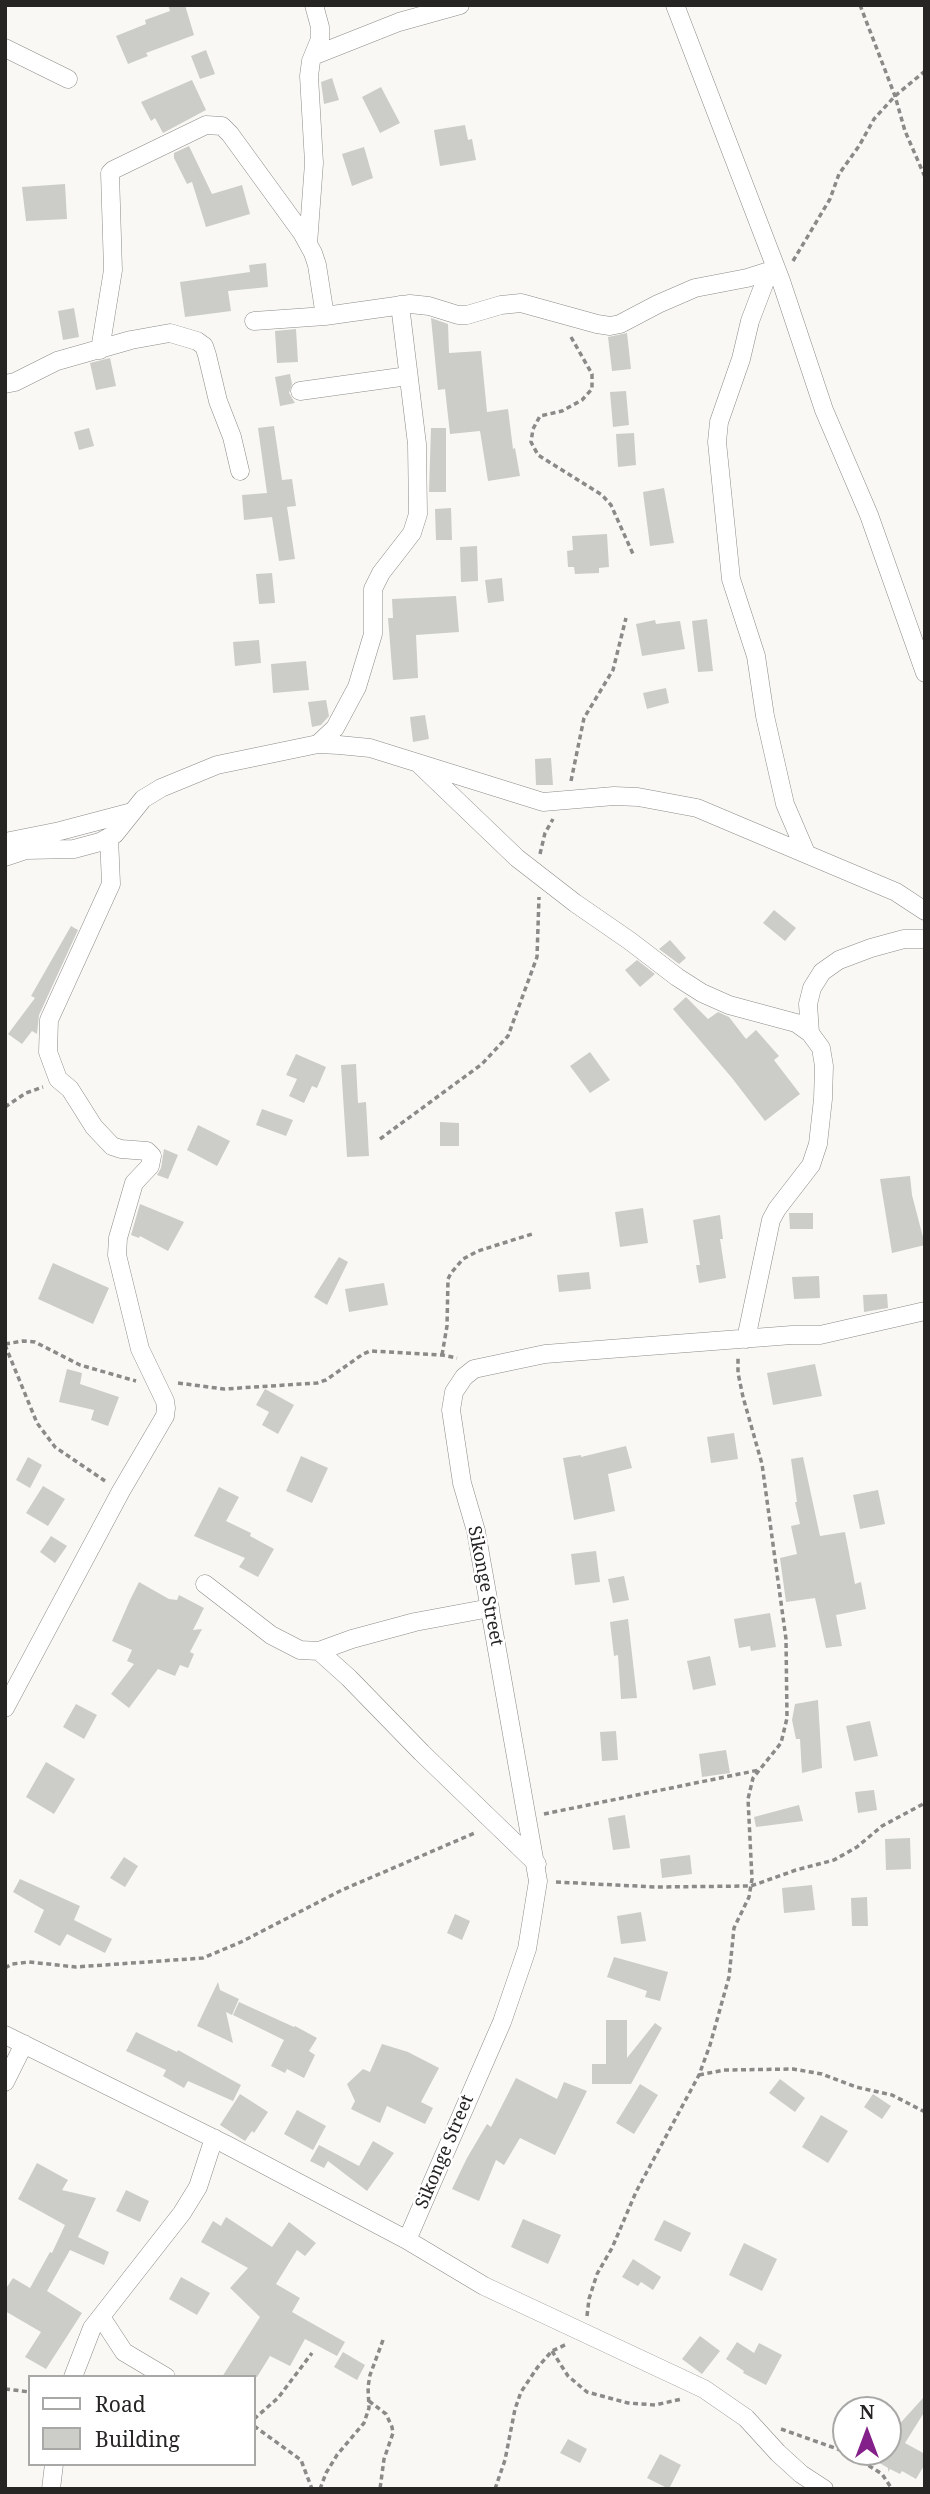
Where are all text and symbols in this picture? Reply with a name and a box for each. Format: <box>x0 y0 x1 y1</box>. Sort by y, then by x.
street label: Sikonge Street <box>463 1524 507 1648</box>
street label: Sikonge Street <box>411 2092 479 2212</box>
legend <box>28 2375 256 2466</box>
text: Road <box>95 2390 146 2418</box>
north arrow <box>832 2396 902 2466</box>
text: N <box>860 2399 874 2425</box>
text: Building <box>95 2425 180 2453</box>

